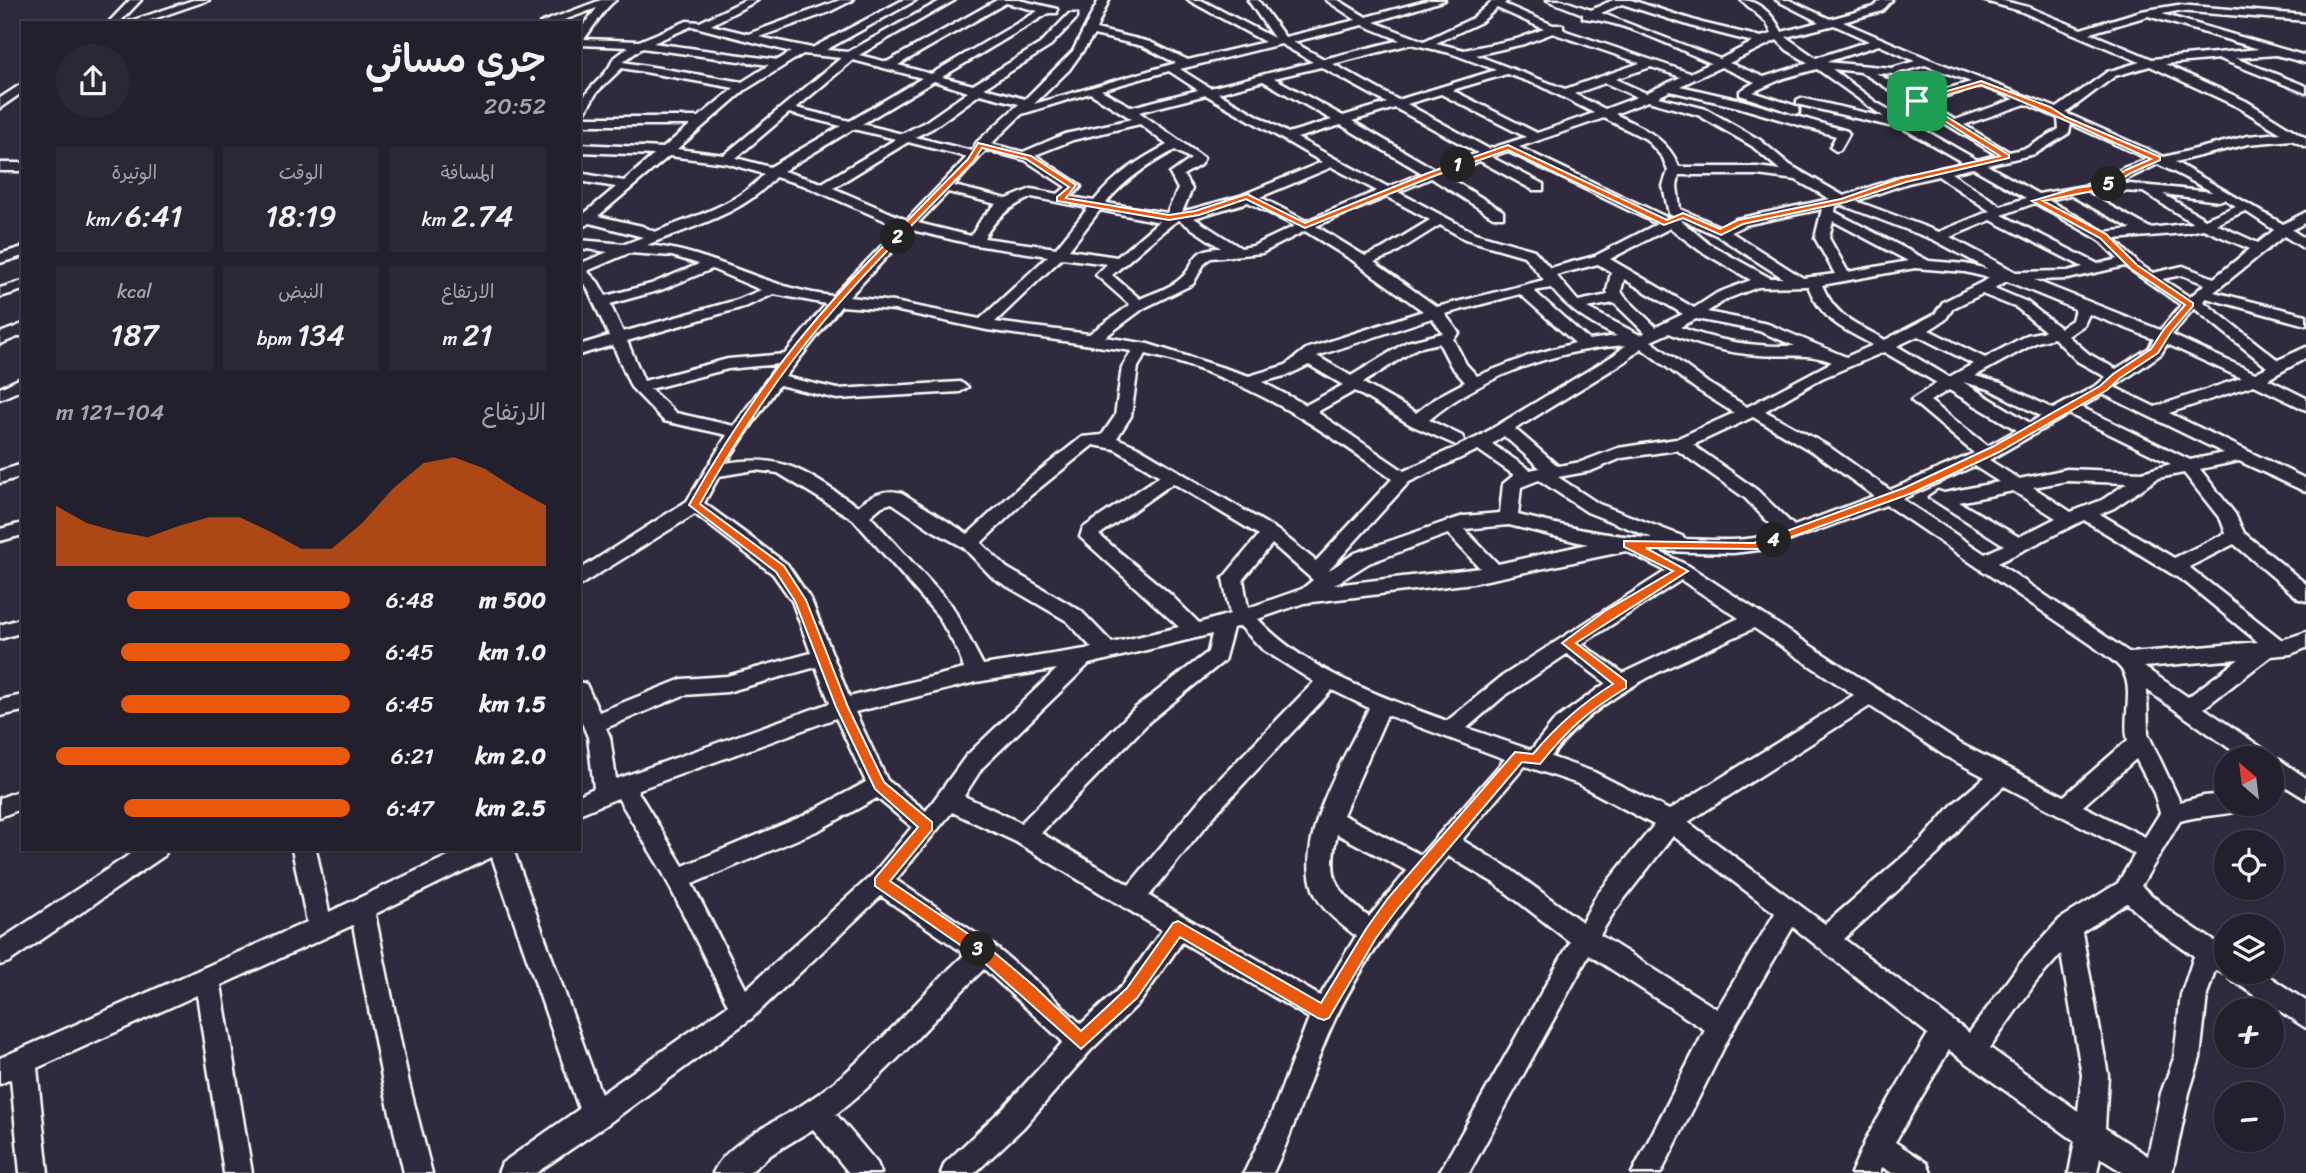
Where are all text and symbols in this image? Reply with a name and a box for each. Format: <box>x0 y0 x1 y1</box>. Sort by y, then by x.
text: جري مسائي <box>365 26 546 93</box>
button: share <box>56 44 130 118</box>
pin <box>1887 71 1947 131</box>
icon: arrive <box>1898 82 1936 120</box>
text: 20:52 <box>484 86 546 127</box>
pin: 1 <box>1440 148 1476 182</box>
text: 1 <box>1453 148 1462 181</box>
text: الوتيرة <box>111 156 157 189</box>
text: الوقت <box>279 156 323 189</box>
text: المسافة <box>441 156 495 189</box>
pin: 5 <box>2092 166 2126 202</box>
text: 5 <box>2103 167 2114 200</box>
text: 6:41 <box>125 189 183 243</box>
text: 18:19 <box>265 189 337 243</box>
text: 2.74 <box>451 189 514 243</box>
text: /km <box>86 203 125 236</box>
text: km <box>422 203 451 236</box>
pin: 2 <box>880 219 916 254</box>
text: 2 <box>892 220 903 253</box>
text: kcal <box>117 275 152 308</box>
text: النبض <box>278 275 324 308</box>
text: الارتفاع <box>441 275 494 308</box>
text: 187 <box>110 308 158 362</box>
text: 134 <box>297 308 345 362</box>
text: 21 <box>462 308 493 362</box>
text: bpm <box>257 322 297 355</box>
text: m <box>443 322 462 355</box>
text: 104–121 m <box>56 392 165 433</box>
text: الارتفاع <box>482 392 546 433</box>
pin: 4 <box>1756 522 1792 558</box>
text: 4 <box>1768 523 1779 556</box>
text: 6:48 <box>386 580 434 621</box>
text: 500 m <box>479 580 546 621</box>
text: 6:45 <box>386 632 434 673</box>
text: 1.0 km <box>479 632 546 673</box>
text: 6:45 <box>386 684 434 725</box>
text: 1.5 km <box>479 684 546 725</box>
text: 6:21 <box>391 736 434 777</box>
text: 2.0 km <box>475 736 546 777</box>
north arrow <box>2214 746 2284 816</box>
map controls <box>2214 746 2284 1152</box>
text: 6:47 <box>386 788 434 829</box>
text: 2.5 km <box>476 788 546 829</box>
button: locate <box>2214 830 2284 900</box>
button: layers <box>2214 914 2284 984</box>
pin: 3 <box>960 932 996 967</box>
text: 3 <box>972 932 983 965</box>
button: + <box>2214 998 2284 1068</box>
button: − <box>2214 1082 2284 1152</box>

